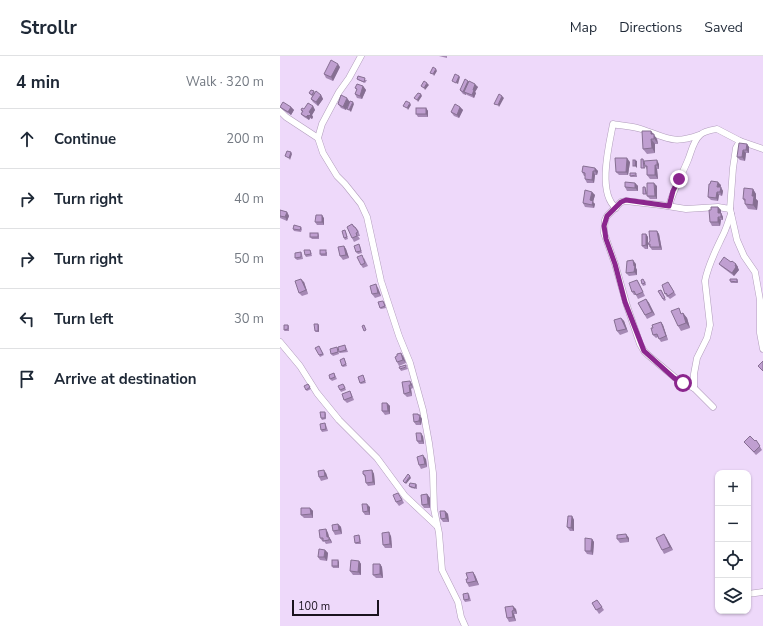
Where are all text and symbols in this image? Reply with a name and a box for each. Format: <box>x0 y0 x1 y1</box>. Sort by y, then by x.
text: Strollr <box>20 15 77 41</box>
text: Map <box>570 18 597 37</box>
text: Directions <box>619 18 682 37</box>
text: Saved <box>704 18 743 37</box>
text: 4 min <box>16 71 60 94</box>
text: Walk · 320 m <box>186 73 264 91</box>
icon: ahead <box>16 128 38 150</box>
text: Continue <box>54 129 116 149</box>
text: 200 m <box>226 130 264 148</box>
route end <box>670 170 688 188</box>
icon: right <box>16 188 38 210</box>
text: Turn right <box>54 189 123 209</box>
text: 40 m <box>234 190 264 208</box>
icon: right <box>16 248 38 270</box>
text: Turn right <box>54 249 123 269</box>
text: 50 m <box>234 250 264 268</box>
icon: left <box>16 308 38 330</box>
text: Turn left <box>54 309 113 329</box>
text: 30 m <box>234 310 264 328</box>
icon: arrive <box>16 368 38 390</box>
text: Arrive at destination <box>54 369 197 389</box>
route start <box>674 374 692 392</box>
map controls <box>715 470 751 614</box>
button: + <box>715 470 751 506</box>
button: − <box>715 506 751 542</box>
button: locate <box>715 542 751 578</box>
button: layers <box>715 578 751 614</box>
scale bar <box>292 598 379 617</box>
text: 100 m <box>298 599 330 614</box>

